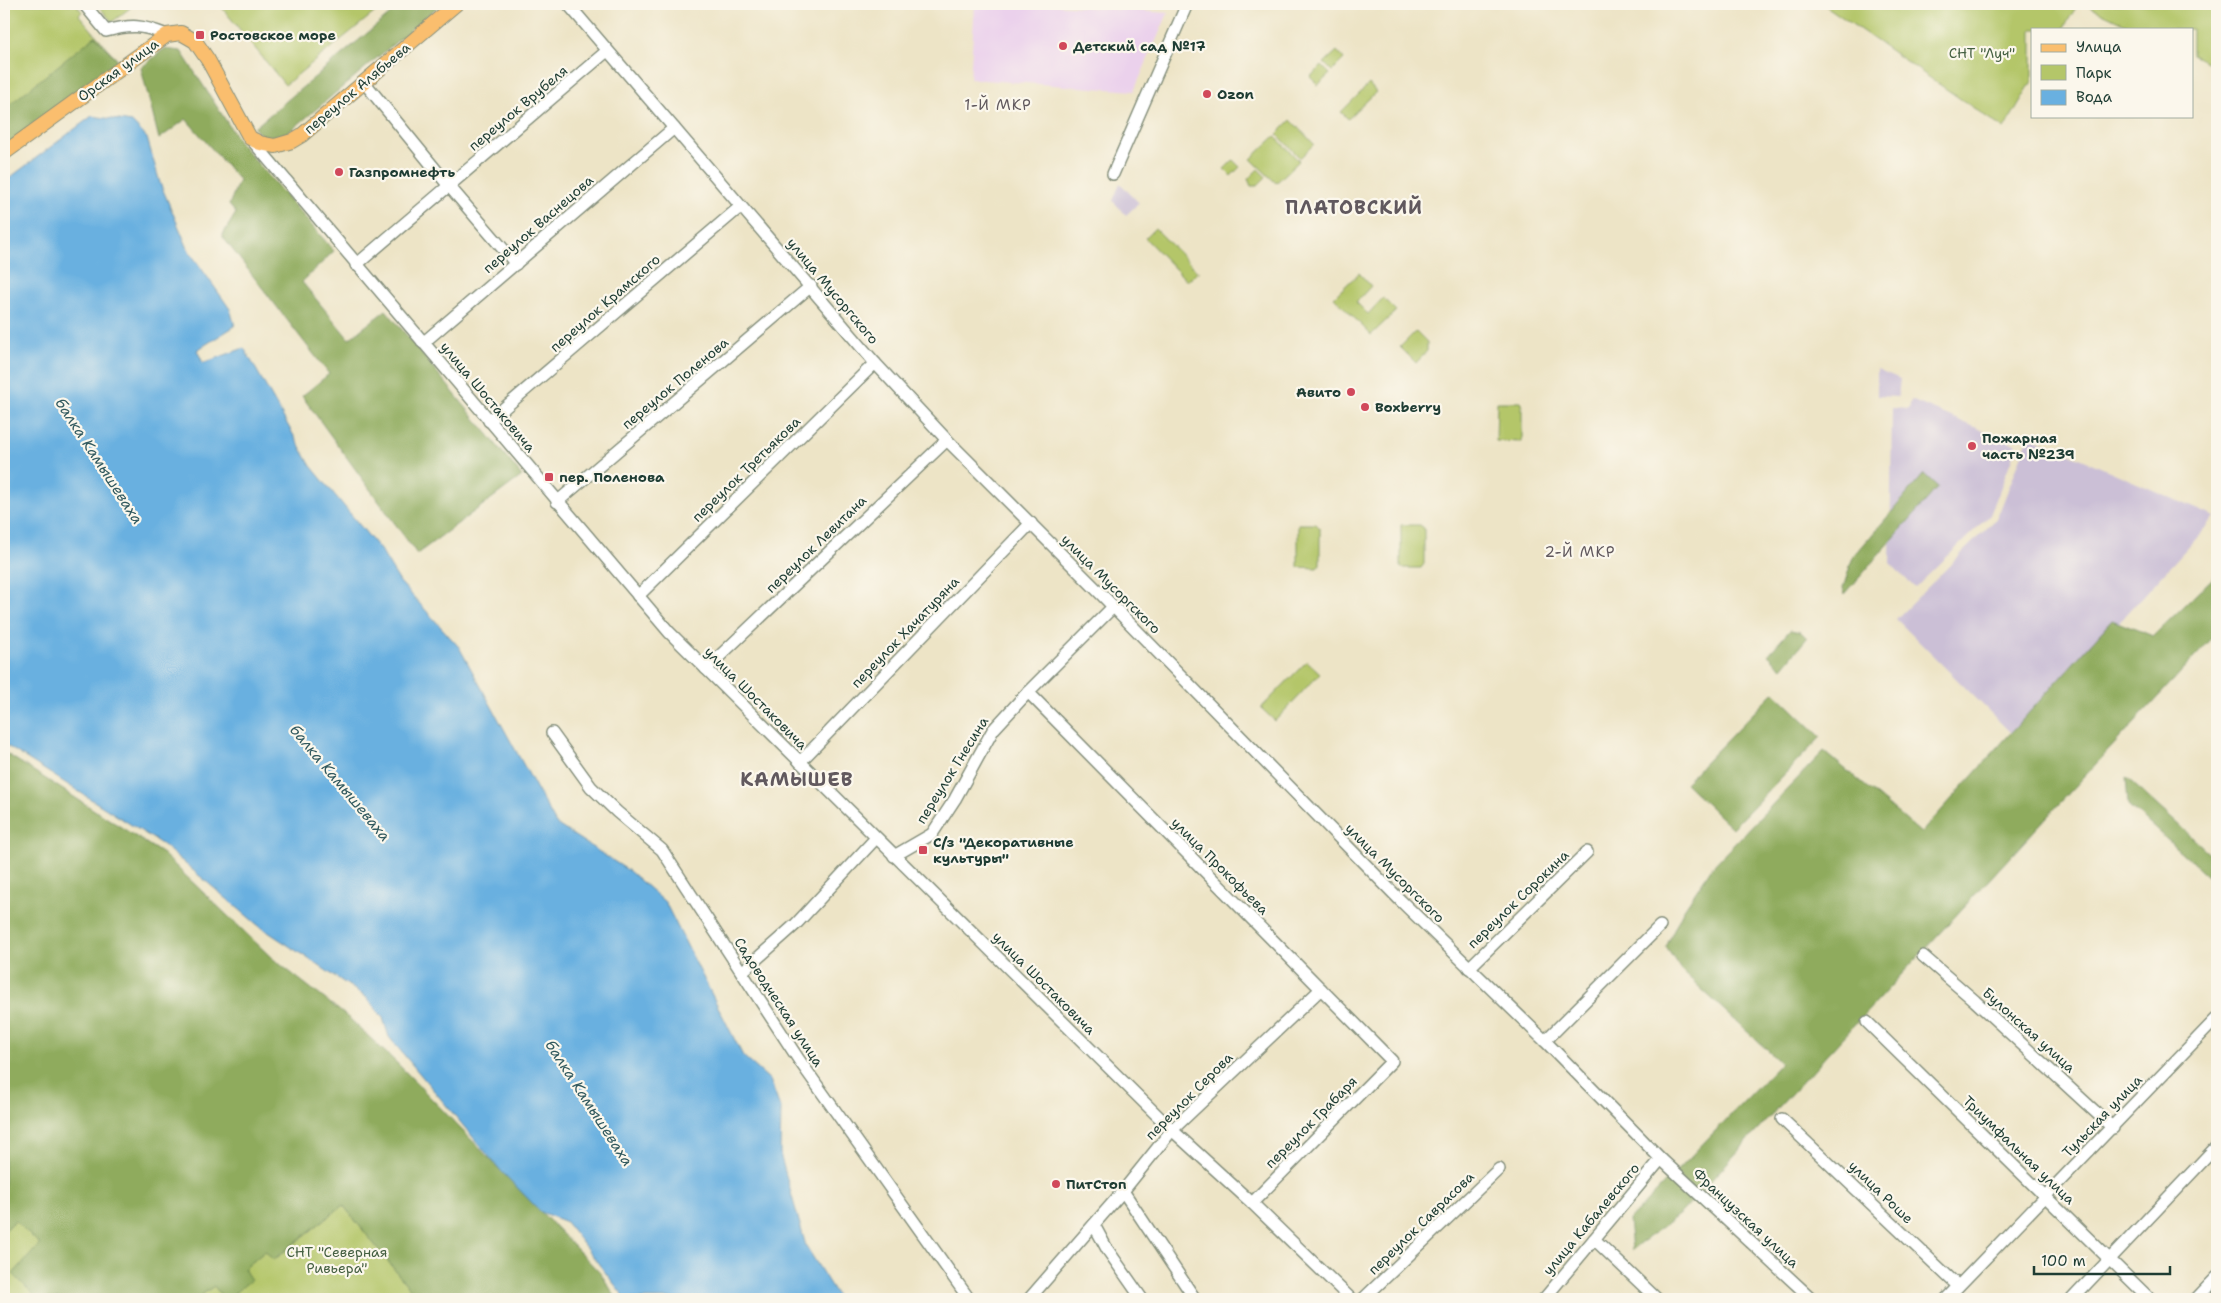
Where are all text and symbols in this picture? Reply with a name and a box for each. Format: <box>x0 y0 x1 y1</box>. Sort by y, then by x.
place label: Ростовское море <box>210 26 336 44</box>
legend <box>2031 28 2194 118</box>
marker: Ростовское море <box>194 29 206 41</box>
street label: Орская улица <box>74 35 162 105</box>
place label: Детский сад №17 <box>1073 37 1206 55</box>
text: Улица <box>2076 37 2122 57</box>
street label: переулок Алябьева <box>300 38 414 138</box>
marker: Детский сад №17 <box>1057 40 1069 52</box>
park label: СНТ "Луч" <box>1949 44 2015 62</box>
street label: переулок Врубеля <box>465 61 571 155</box>
text: Парк <box>2076 63 2112 83</box>
place label: Ozon <box>1217 85 1254 103</box>
text: Вода <box>2076 87 2113 107</box>
marker: Ozon <box>1201 88 1213 100</box>
district label: 1-Й МКР <box>964 94 1032 115</box>
place label: Газпромнефть <box>349 163 455 181</box>
marker: Газпромнефть <box>333 166 345 178</box>
street label: переулок Васнецова <box>479 171 597 277</box>
district label: ПЛАТОВСКИЙ <box>1285 195 1423 220</box>
street label: улица Мусоргского <box>783 234 883 348</box>
street label: переулок Крамского <box>546 250 664 356</box>
street label: переулок Поленова <box>618 333 732 433</box>
street label: улица Шостаковича <box>437 338 540 456</box>
place label: Авито <box>1296 383 1341 401</box>
marker: Авито <box>1345 386 1357 398</box>
water label: балка Камышеваха <box>51 394 147 528</box>
place label: Boxberry <box>1375 398 1441 416</box>
marker: Boxberry <box>1359 401 1371 413</box>
street label: переулок Третьякова <box>688 412 804 526</box>
place label: Пожарная часть №239 <box>1982 429 2075 463</box>
marker: Пожарная часть №239 <box>1966 440 1978 452</box>
place label: пер. Поленова <box>559 468 665 486</box>
marker: пер. Поленова <box>543 471 555 483</box>
street label: переулок Левитана <box>762 491 870 597</box>
street label: улица Мусоргского <box>1057 530 1165 638</box>
district label: 2-Й МКР <box>1545 541 1615 562</box>
street label: переулок Хачатуряна <box>847 572 963 692</box>
street label: улица Шостаковича <box>701 643 812 754</box>
street label: переулок Гнесина <box>912 713 992 827</box>
water label: балка Камышеваха <box>285 720 395 846</box>
district label: КАМЫШЕВ <box>740 767 854 792</box>
street label: улица Прокофьева <box>1167 813 1273 919</box>
street label: улица Мусоргского <box>1341 819 1449 927</box>
place label: С/з "Декоративные культуры" <box>933 833 1074 867</box>
marker: С/з "Декоративные культуры" <box>917 844 929 856</box>
street label: переулок Сорокина <box>1463 846 1573 952</box>
street label: улица Шостаковича <box>989 928 1100 1039</box>
street label: Садоводческая улица <box>730 934 828 1070</box>
street label: Булонская улица <box>1979 984 2079 1077</box>
water label: балка Камышеваха <box>541 1036 637 1170</box>
street label: переулок Серова <box>1141 1048 1237 1144</box>
street label: Тульская улица <box>2058 1071 2146 1161</box>
street label: переулок Грабаря <box>1261 1072 1361 1172</box>
street label: Триумфальная улица <box>1959 1092 2079 1208</box>
street label: улица Роше <box>1845 1157 1917 1227</box>
street label: улица Кабалевского <box>1539 1159 1643 1279</box>
street label: Французская улица <box>1689 1164 1803 1272</box>
street label: переулок Саврасова <box>1364 1168 1478 1278</box>
place label: ПитСтоп <box>1066 1175 1127 1193</box>
marker: ПитСтоп <box>1050 1178 1062 1190</box>
park label: СНТ "Северная Ривьера" <box>287 1243 387 1277</box>
scale bar <box>2034 1243 2170 1275</box>
text: 100 m <box>2041 1251 2086 1271</box>

